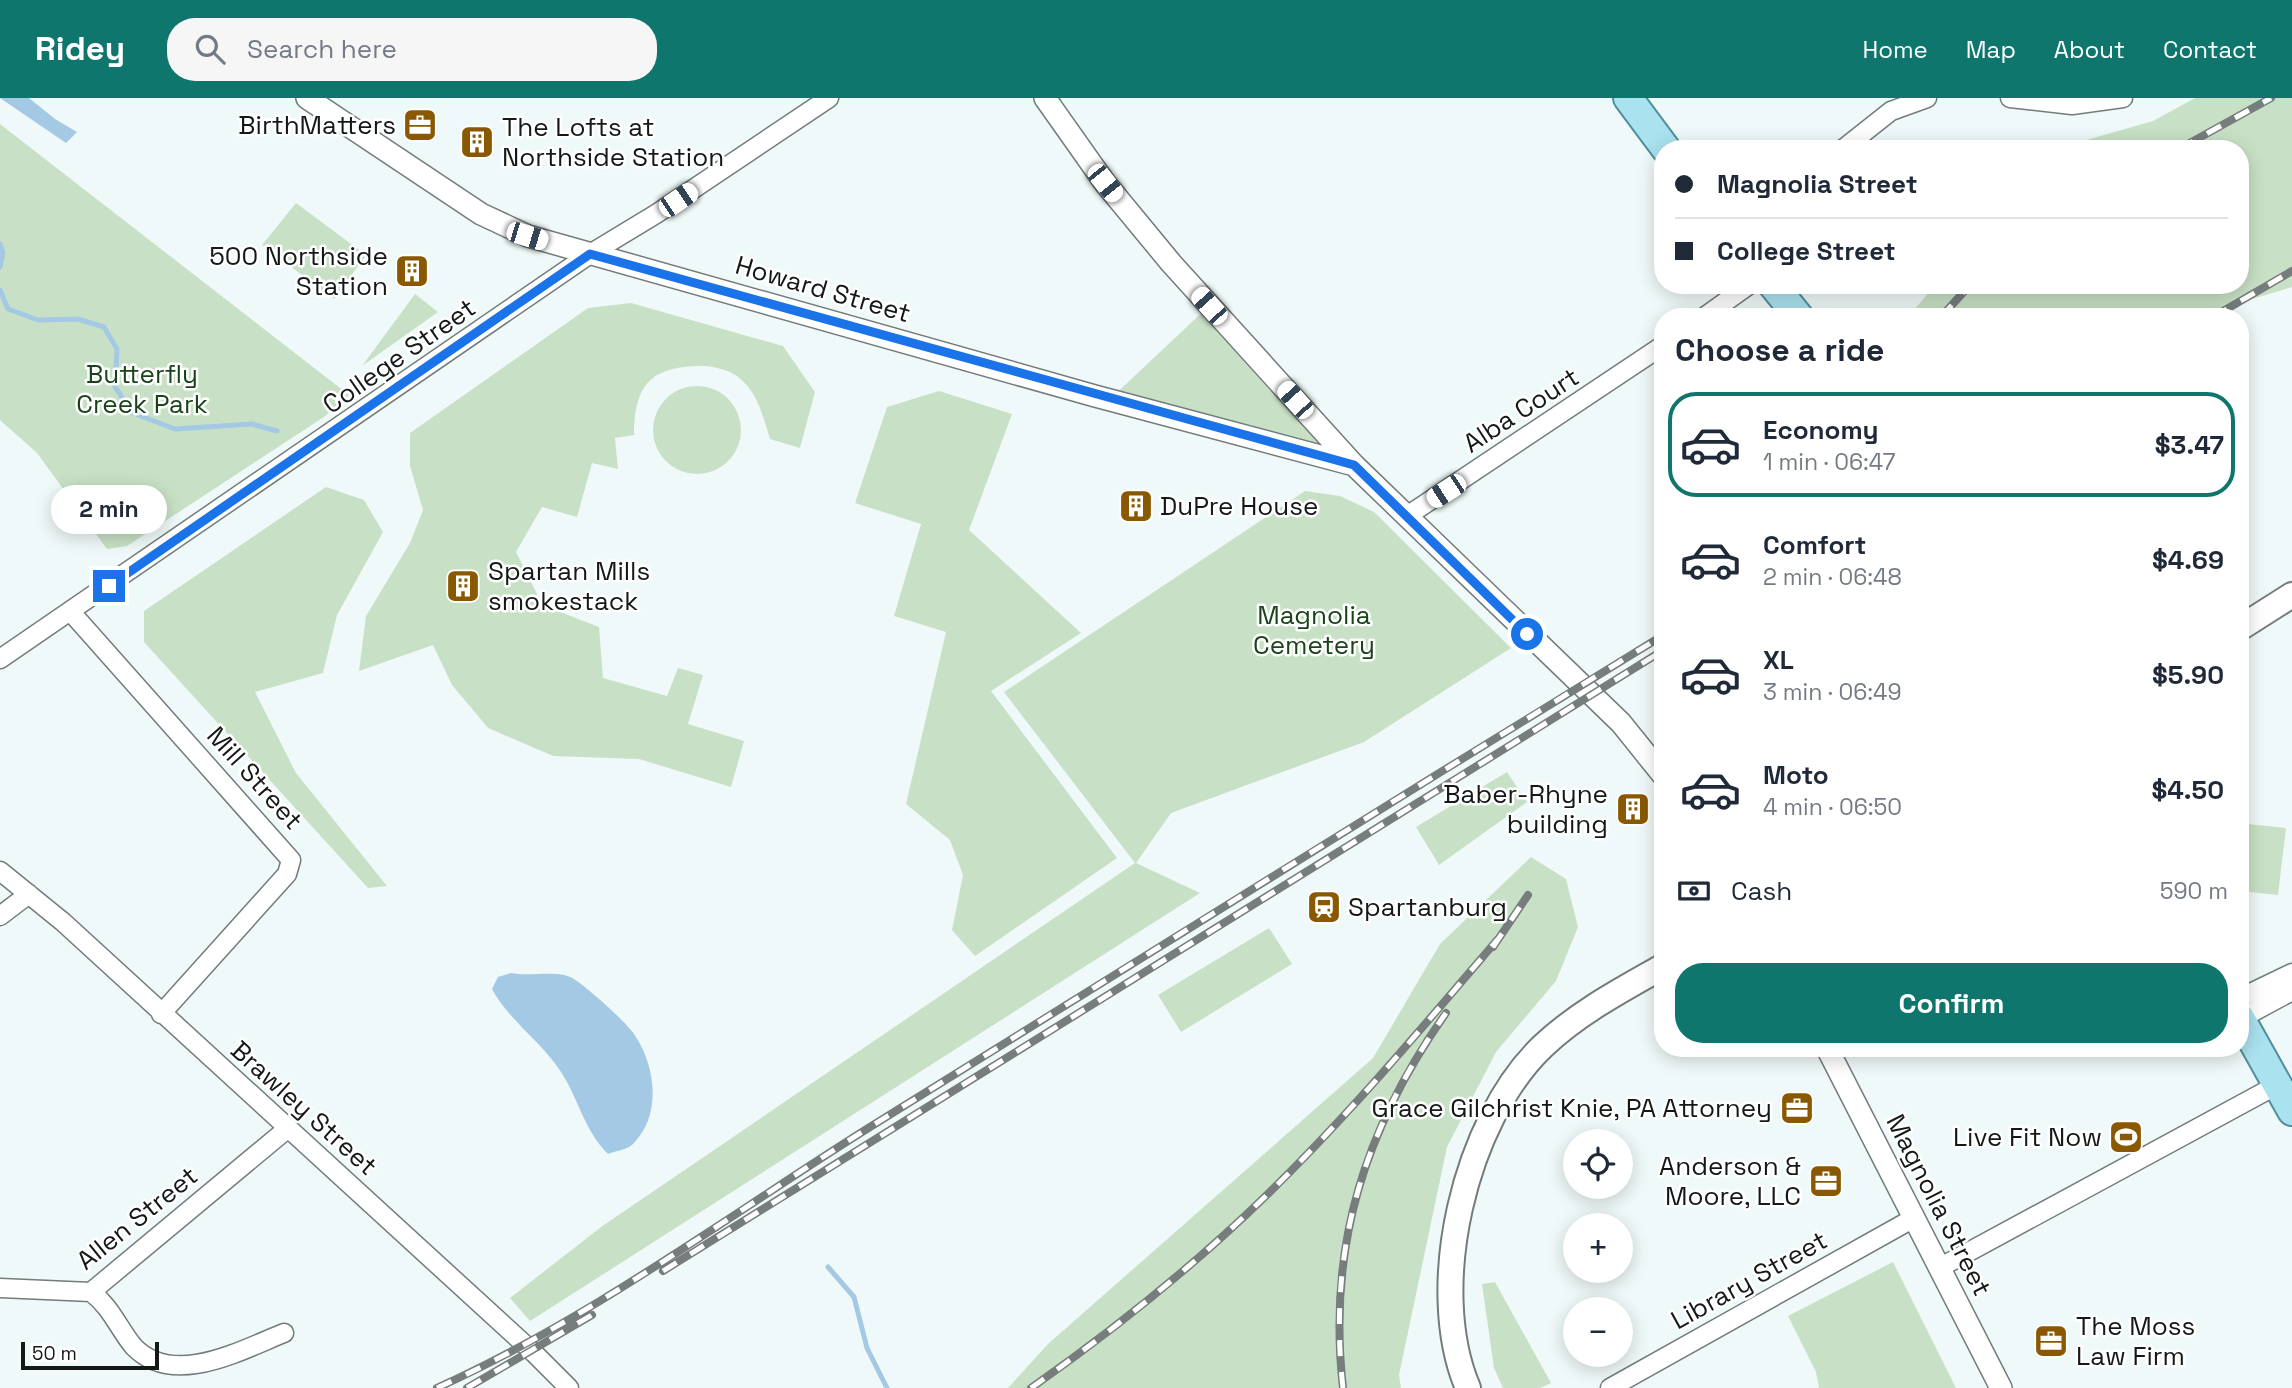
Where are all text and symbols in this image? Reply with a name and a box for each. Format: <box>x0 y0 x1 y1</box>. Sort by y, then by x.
search box <box>167 18 657 81</box>
text: Ridey <box>35 28 125 70</box>
icon: search <box>191 30 229 68</box>
text: Search here <box>247 32 397 66</box>
text: Home <box>1862 34 1928 65</box>
text: Map <box>1966 34 2016 65</box>
text: About <box>2054 34 2125 65</box>
text: Contact <box>2163 34 2257 65</box>
office icon: BirthMatters <box>401 106 439 144</box>
place label: BirthMatters <box>238 108 396 142</box>
place label: The Lofts at Northside Station <box>502 110 724 174</box>
building icon: The Lofts at Northside Station <box>458 123 496 161</box>
car <box>1084 160 1127 206</box>
text: Magnolia Street <box>1717 167 1918 201</box>
car <box>655 180 702 220</box>
car <box>504 220 551 252</box>
text: College Street <box>1717 234 1896 268</box>
place label: 500 Northside Station <box>209 239 388 303</box>
street label: Howard Street <box>731 248 915 330</box>
building icon: 500 Northside Station <box>393 252 431 290</box>
car <box>1188 283 1231 329</box>
street label: College Street <box>316 291 482 421</box>
text: Choose a ride <box>1675 330 1885 370</box>
park label: Butterfly Creek Park <box>76 357 208 421</box>
street label: Alba Court <box>1457 360 1585 460</box>
car <box>1274 377 1317 423</box>
icon: car <box>1679 413 1742 476</box>
text: Economy <box>1763 413 1879 447</box>
text: $3.47 <box>2155 428 2224 462</box>
text: 1 min · 06:47 <box>1763 447 1895 477</box>
car <box>1423 471 1470 511</box>
callout: 2 min <box>51 484 167 533</box>
building icon: DuPre House <box>1117 487 1155 525</box>
place label: DuPre House <box>1160 489 1318 523</box>
text: 2 min <box>79 494 139 524</box>
icon: car <box>1679 528 1742 591</box>
text: Comfort <box>1763 528 1866 562</box>
text: $4.69 <box>2152 543 2224 577</box>
place label: Spartan Mills smokestack <box>488 554 650 618</box>
text: 2 min · 06:48 <box>1763 562 1902 592</box>
building icon: Spartan Mills smokestack <box>444 567 482 605</box>
route end <box>93 570 125 602</box>
park label: Magnolia Cemetery <box>1253 598 1375 662</box>
route start <box>1511 618 1543 650</box>
icon: car <box>1679 643 1742 706</box>
text: XL <box>1763 643 1794 677</box>
text: $5.90 <box>2152 658 2224 692</box>
text: 3 min · 06:49 <box>1763 677 1902 707</box>
street label: Mill Street <box>200 719 310 837</box>
icon: car <box>1679 758 1742 821</box>
text: Moto <box>1763 758 1829 792</box>
text: $4.50 <box>2152 773 2224 807</box>
place label: Baber-Rhyne building <box>1443 777 1608 841</box>
building icon: Baber-Rhyne building <box>1614 790 1652 828</box>
text: 4 min · 06:50 <box>1763 792 1902 822</box>
icon: cash <box>1675 872 1713 910</box>
text: Cash <box>1731 874 1792 908</box>
text: 590 m <box>2160 876 2228 906</box>
station icon: Spartanburg <box>1305 888 1343 926</box>
place label: Spartanburg <box>1348 890 1507 924</box>
button: Confirm <box>1675 963 2228 1043</box>
street label: Brawley Street <box>224 1033 384 1183</box>
office icon: Grace Gilchrist Knie, PA Attorney <box>1778 1089 1816 1127</box>
place label: Grace Gilchrist Knie, PA Attorney <box>1372 1091 1772 1125</box>
street label: Magnolia Street <box>1879 1108 1999 1302</box>
sports icon: Live Fit Now <box>2107 1118 2145 1156</box>
place label: Live Fit Now <box>1953 1120 2102 1154</box>
map controls <box>1563 1129 1633 1367</box>
button: locate <box>1563 1129 1633 1199</box>
place label: Anderson & Moore, LLC <box>1659 1149 1801 1213</box>
street label: Allen Street <box>69 1159 205 1277</box>
office icon: Anderson & Moore, LLC <box>1807 1162 1845 1200</box>
button: + <box>1563 1213 1633 1283</box>
street label: Library Street <box>1665 1223 1833 1337</box>
button: − <box>1563 1297 1633 1367</box>
place label: The Moss Law Firm <box>2076 1309 2195 1373</box>
office icon: The Moss Law Firm <box>2032 1322 2070 1360</box>
scale bar <box>21 1339 159 1371</box>
text: 50 m <box>32 1341 77 1366</box>

